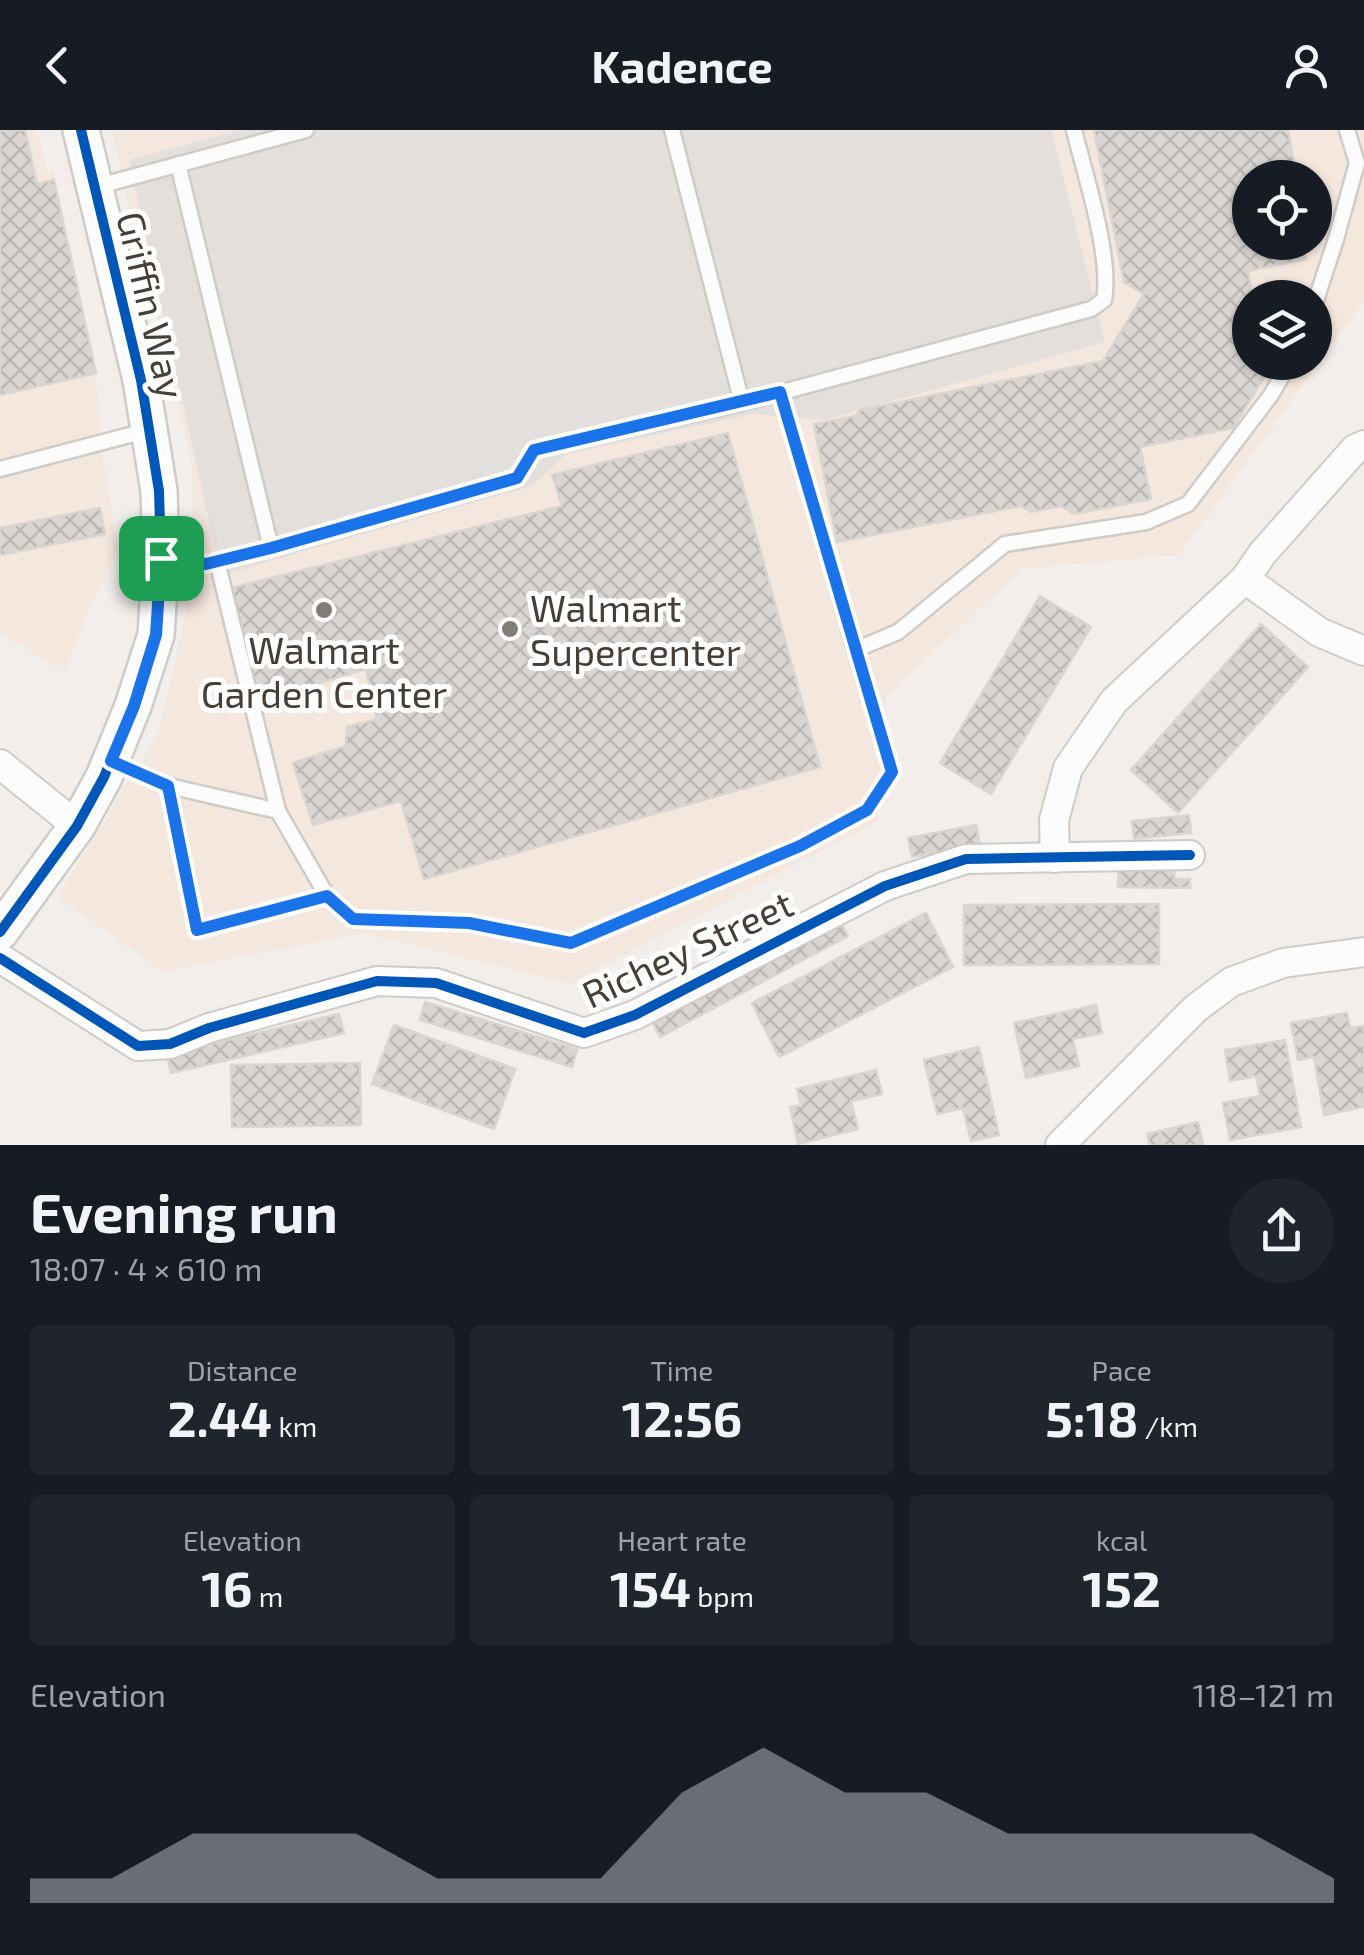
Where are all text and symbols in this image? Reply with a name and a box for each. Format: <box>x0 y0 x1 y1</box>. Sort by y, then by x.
icon: back <box>30 38 85 93</box>
text: Kadence <box>591 38 773 92</box>
icon: person <box>1279 38 1334 93</box>
map controls <box>1232 160 1332 380</box>
button: locate <box>1232 160 1332 260</box>
street label: Griffin Way <box>108 207 196 403</box>
button: layers <box>1232 280 1332 380</box>
pin <box>119 516 204 601</box>
icon: arrive <box>134 531 189 586</box>
place label: Walmart Supercenter <box>530 584 741 674</box>
marker: Walmart Garden Center <box>313 599 335 621</box>
marker: Walmart Supercenter <box>499 618 521 640</box>
place label: Walmart Garden Center <box>201 626 447 716</box>
street label: Richey Street <box>574 879 800 1017</box>
text: Evening run <box>30 1178 338 1244</box>
button: share <box>1229 1178 1334 1283</box>
text: 18:07 · 4 × 610 m <box>30 1249 262 1287</box>
text: Distance <box>187 1353 298 1387</box>
text: Time <box>651 1353 713 1387</box>
text: Pace <box>1092 1353 1152 1387</box>
text: 2.44 <box>167 1387 272 1447</box>
text: 12:56 <box>622 1387 742 1447</box>
text: 5:18 <box>1045 1387 1139 1447</box>
text: km <box>272 1409 317 1443</box>
text: /km <box>1139 1409 1198 1443</box>
text: Elevation <box>183 1523 302 1557</box>
text: Heart rate <box>617 1523 747 1557</box>
text: kcal <box>1096 1523 1147 1557</box>
text: 16 <box>201 1557 252 1617</box>
text: 154 <box>610 1557 691 1617</box>
text: 152 <box>1083 1557 1161 1617</box>
text: m <box>252 1579 283 1613</box>
text: bpm <box>691 1579 754 1613</box>
text: Elevation <box>30 1675 166 1713</box>
text: 118–121 m <box>1193 1675 1334 1713</box>

